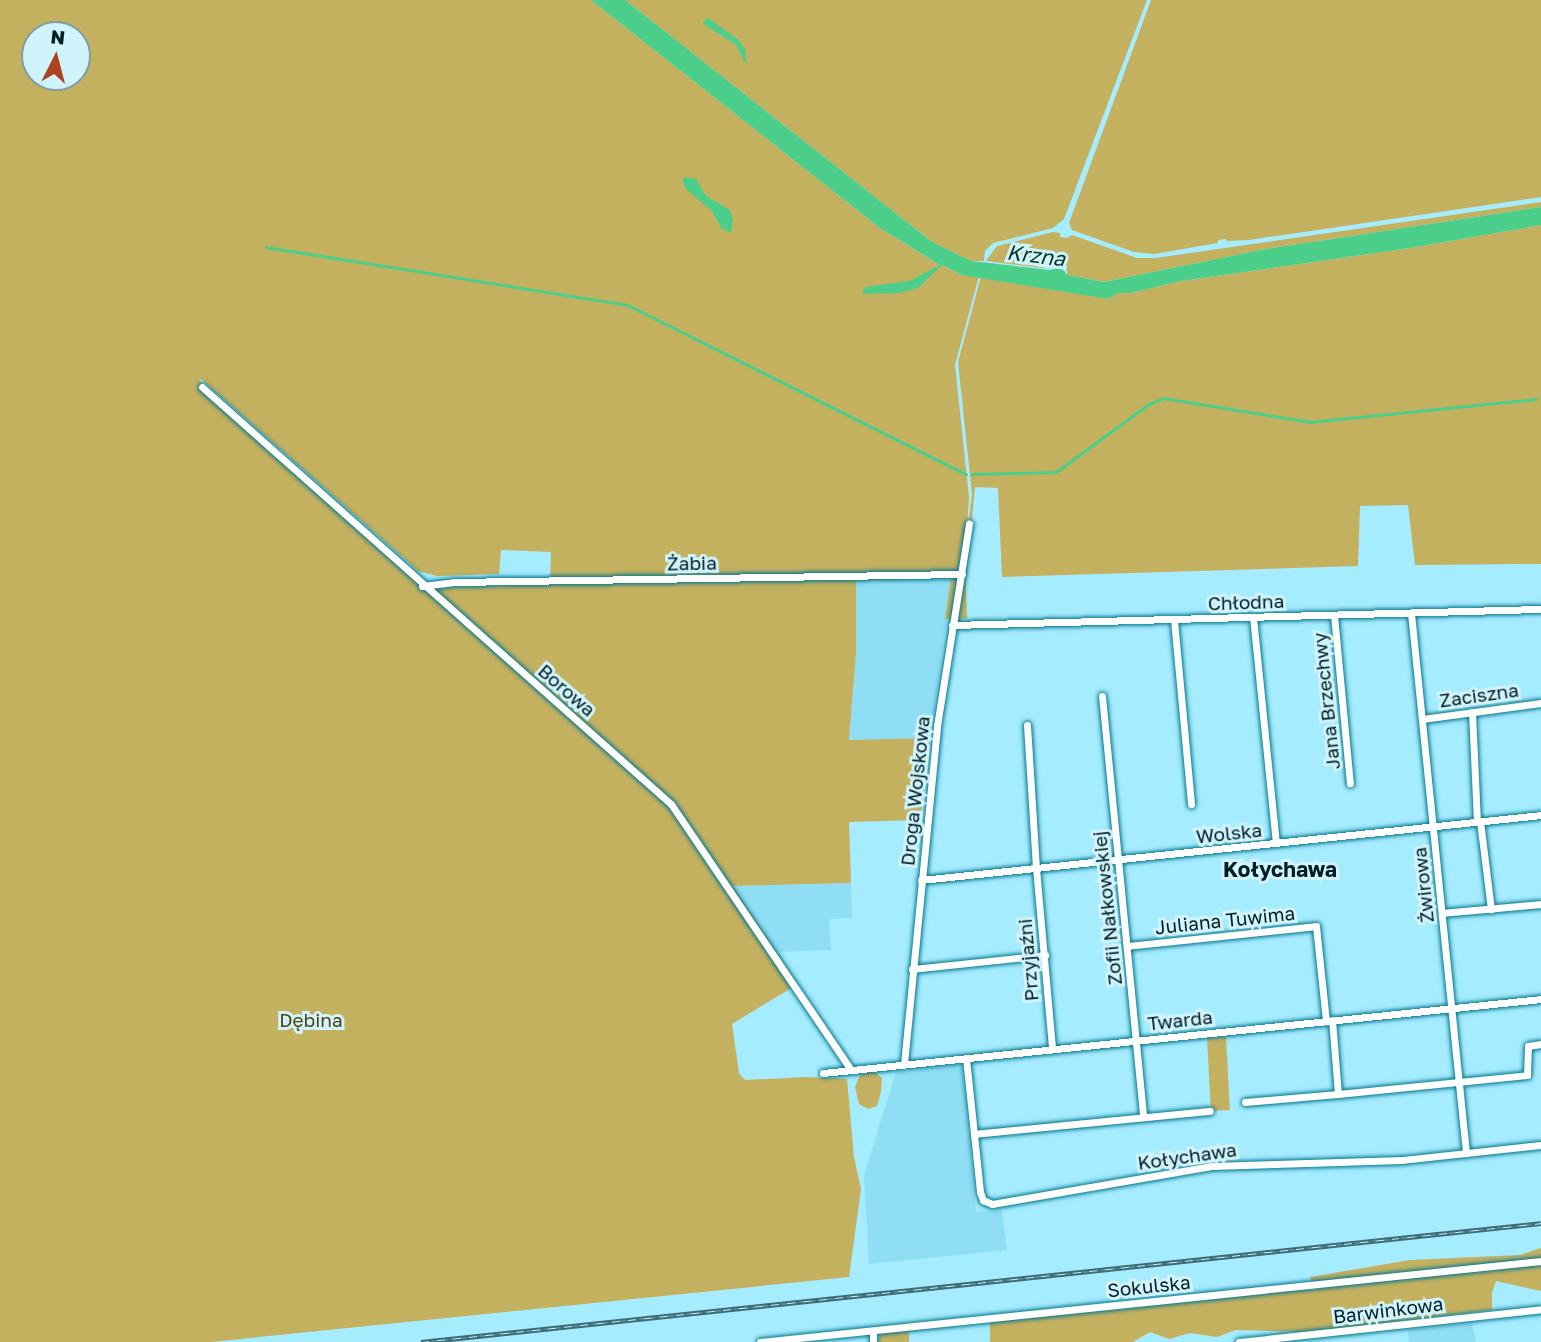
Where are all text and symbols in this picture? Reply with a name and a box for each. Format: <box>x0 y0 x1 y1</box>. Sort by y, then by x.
north arrow <box>21 21 91 91</box>
text: N <box>50 24 66 49</box>
water label: Krzna <box>1005 239 1067 271</box>
street label: Żabia <box>667 551 717 575</box>
street label: Chłodna <box>1207 589 1285 615</box>
street label: Jana Brzechwy <box>1307 631 1345 771</box>
street label: Borowa <box>534 659 600 721</box>
street label: Zaciszna <box>1438 678 1520 712</box>
street label: Droga Wojskowa <box>896 715 934 867</box>
street label: Wolska <box>1195 818 1263 848</box>
street label: Zofii Nałkowskiej <box>1088 830 1126 986</box>
street label: Żwirowa <box>1408 846 1438 924</box>
district label: Kołychawa <box>1223 856 1337 882</box>
street label: Juliana Tuwima <box>1154 901 1296 939</box>
street label: Przyjaźni <box>1013 918 1043 1002</box>
street label: Twarda <box>1146 1005 1214 1035</box>
park label: Dębina <box>279 1009 343 1031</box>
street label: Kołychawa <box>1136 1138 1238 1174</box>
street label: Sokulska <box>1106 1270 1192 1302</box>
street label: Barwinkowa <box>1332 1292 1444 1328</box>

